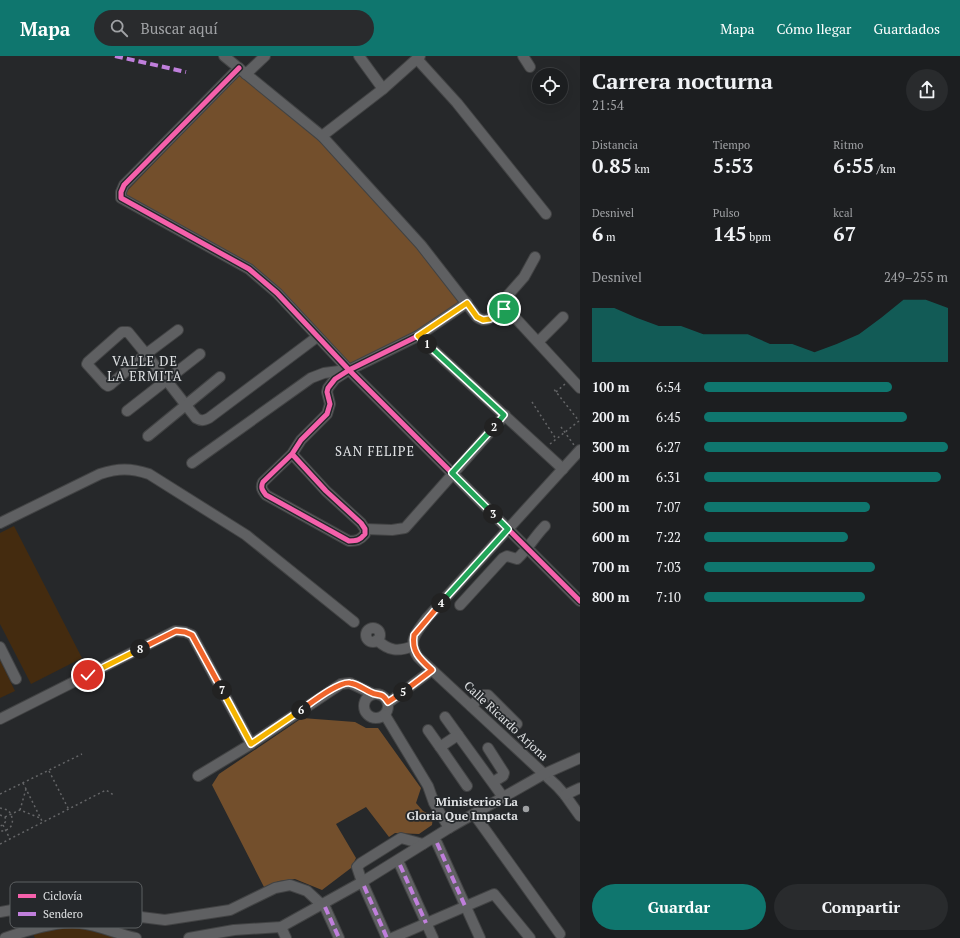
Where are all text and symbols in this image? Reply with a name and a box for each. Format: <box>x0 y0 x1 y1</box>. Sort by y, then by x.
search box <box>94 10 374 46</box>
text: Mapa <box>20 16 70 41</box>
icon: search <box>108 17 130 39</box>
text: Buscar aquí <box>140 18 218 38</box>
text: Mapa <box>720 19 755 38</box>
text: Cómo llegar <box>777 19 851 38</box>
text: Guardados <box>873 19 940 38</box>
text: Carrera nocturna <box>592 66 773 95</box>
map controls <box>532 68 568 104</box>
button: locate <box>532 68 568 104</box>
button: share <box>906 69 948 111</box>
text: 21:54 <box>592 96 624 114</box>
text: Distancia <box>592 138 638 152</box>
text: Tiempo <box>713 138 750 152</box>
text: Ritmo <box>833 138 863 152</box>
text: 0.85 <box>592 152 632 179</box>
text: 5:53 <box>713 152 753 179</box>
text: 6:55 <box>833 152 874 179</box>
text: km <box>632 162 650 176</box>
text: /km <box>874 162 896 176</box>
text: Desnivel <box>592 206 634 220</box>
text: Pulso <box>713 206 740 220</box>
text: kcal <box>833 206 853 220</box>
text: 6 <box>592 220 603 247</box>
text: 145 <box>713 220 747 247</box>
text: 67 <box>833 220 856 247</box>
text: m <box>603 230 615 244</box>
text: bpm <box>747 230 771 244</box>
text: Desnivel <box>592 268 642 286</box>
text: 249–255 m <box>884 268 948 286</box>
pin <box>487 292 521 326</box>
icon: arrive <box>493 298 515 320</box>
pin: 1 <box>417 334 437 354</box>
text: 1 <box>424 337 430 351</box>
district label: VALLE DE LA ERMITA <box>107 352 183 385</box>
text: 100 m <box>592 378 630 396</box>
text: 6:54 <box>656 378 681 396</box>
text: 200 m <box>592 408 630 426</box>
text: 6:45 <box>656 408 681 426</box>
pin: 2 <box>484 417 504 437</box>
text: 2 <box>491 420 497 434</box>
text: 300 m <box>592 438 630 456</box>
text: 6:27 <box>656 438 681 456</box>
district label: SAN FELIPE <box>335 442 415 460</box>
text: 400 m <box>592 468 630 486</box>
text: 6:31 <box>656 468 681 486</box>
text: 500 m <box>592 498 630 516</box>
text: 7:07 <box>656 498 681 516</box>
pin: 3 <box>483 504 503 524</box>
text: 3 <box>490 507 496 521</box>
text: 600 m <box>592 528 630 546</box>
text: 7:22 <box>656 528 681 546</box>
text: 700 m <box>592 558 630 576</box>
text: 7:03 <box>656 558 681 576</box>
text: 800 m <box>592 588 630 606</box>
text: 7:10 <box>656 588 681 606</box>
pin: 4 <box>431 593 451 613</box>
text: 4 <box>438 596 444 610</box>
pin: 8 <box>130 639 150 659</box>
text: 8 <box>137 642 143 656</box>
pin <box>71 658 105 692</box>
icon: check <box>77 664 99 686</box>
street label: Calle Ricardo Arjona <box>461 678 552 763</box>
pin: 7 <box>212 680 232 700</box>
pin: 5 <box>393 682 413 702</box>
text: 7 <box>219 683 225 697</box>
text: 5 <box>400 685 406 699</box>
pin: 6 <box>291 700 311 720</box>
text: 6 <box>298 703 304 717</box>
place label: Ministerios La Gloria Que Impacta <box>406 794 518 823</box>
marker: Ministerios La Gloria Que Impacta <box>521 804 531 814</box>
legend <box>10 882 142 928</box>
button: Guardar <box>592 884 766 930</box>
button: Compartir <box>774 884 948 930</box>
text: Ciclovía <box>43 889 83 903</box>
text: Sendero <box>43 907 83 921</box>

